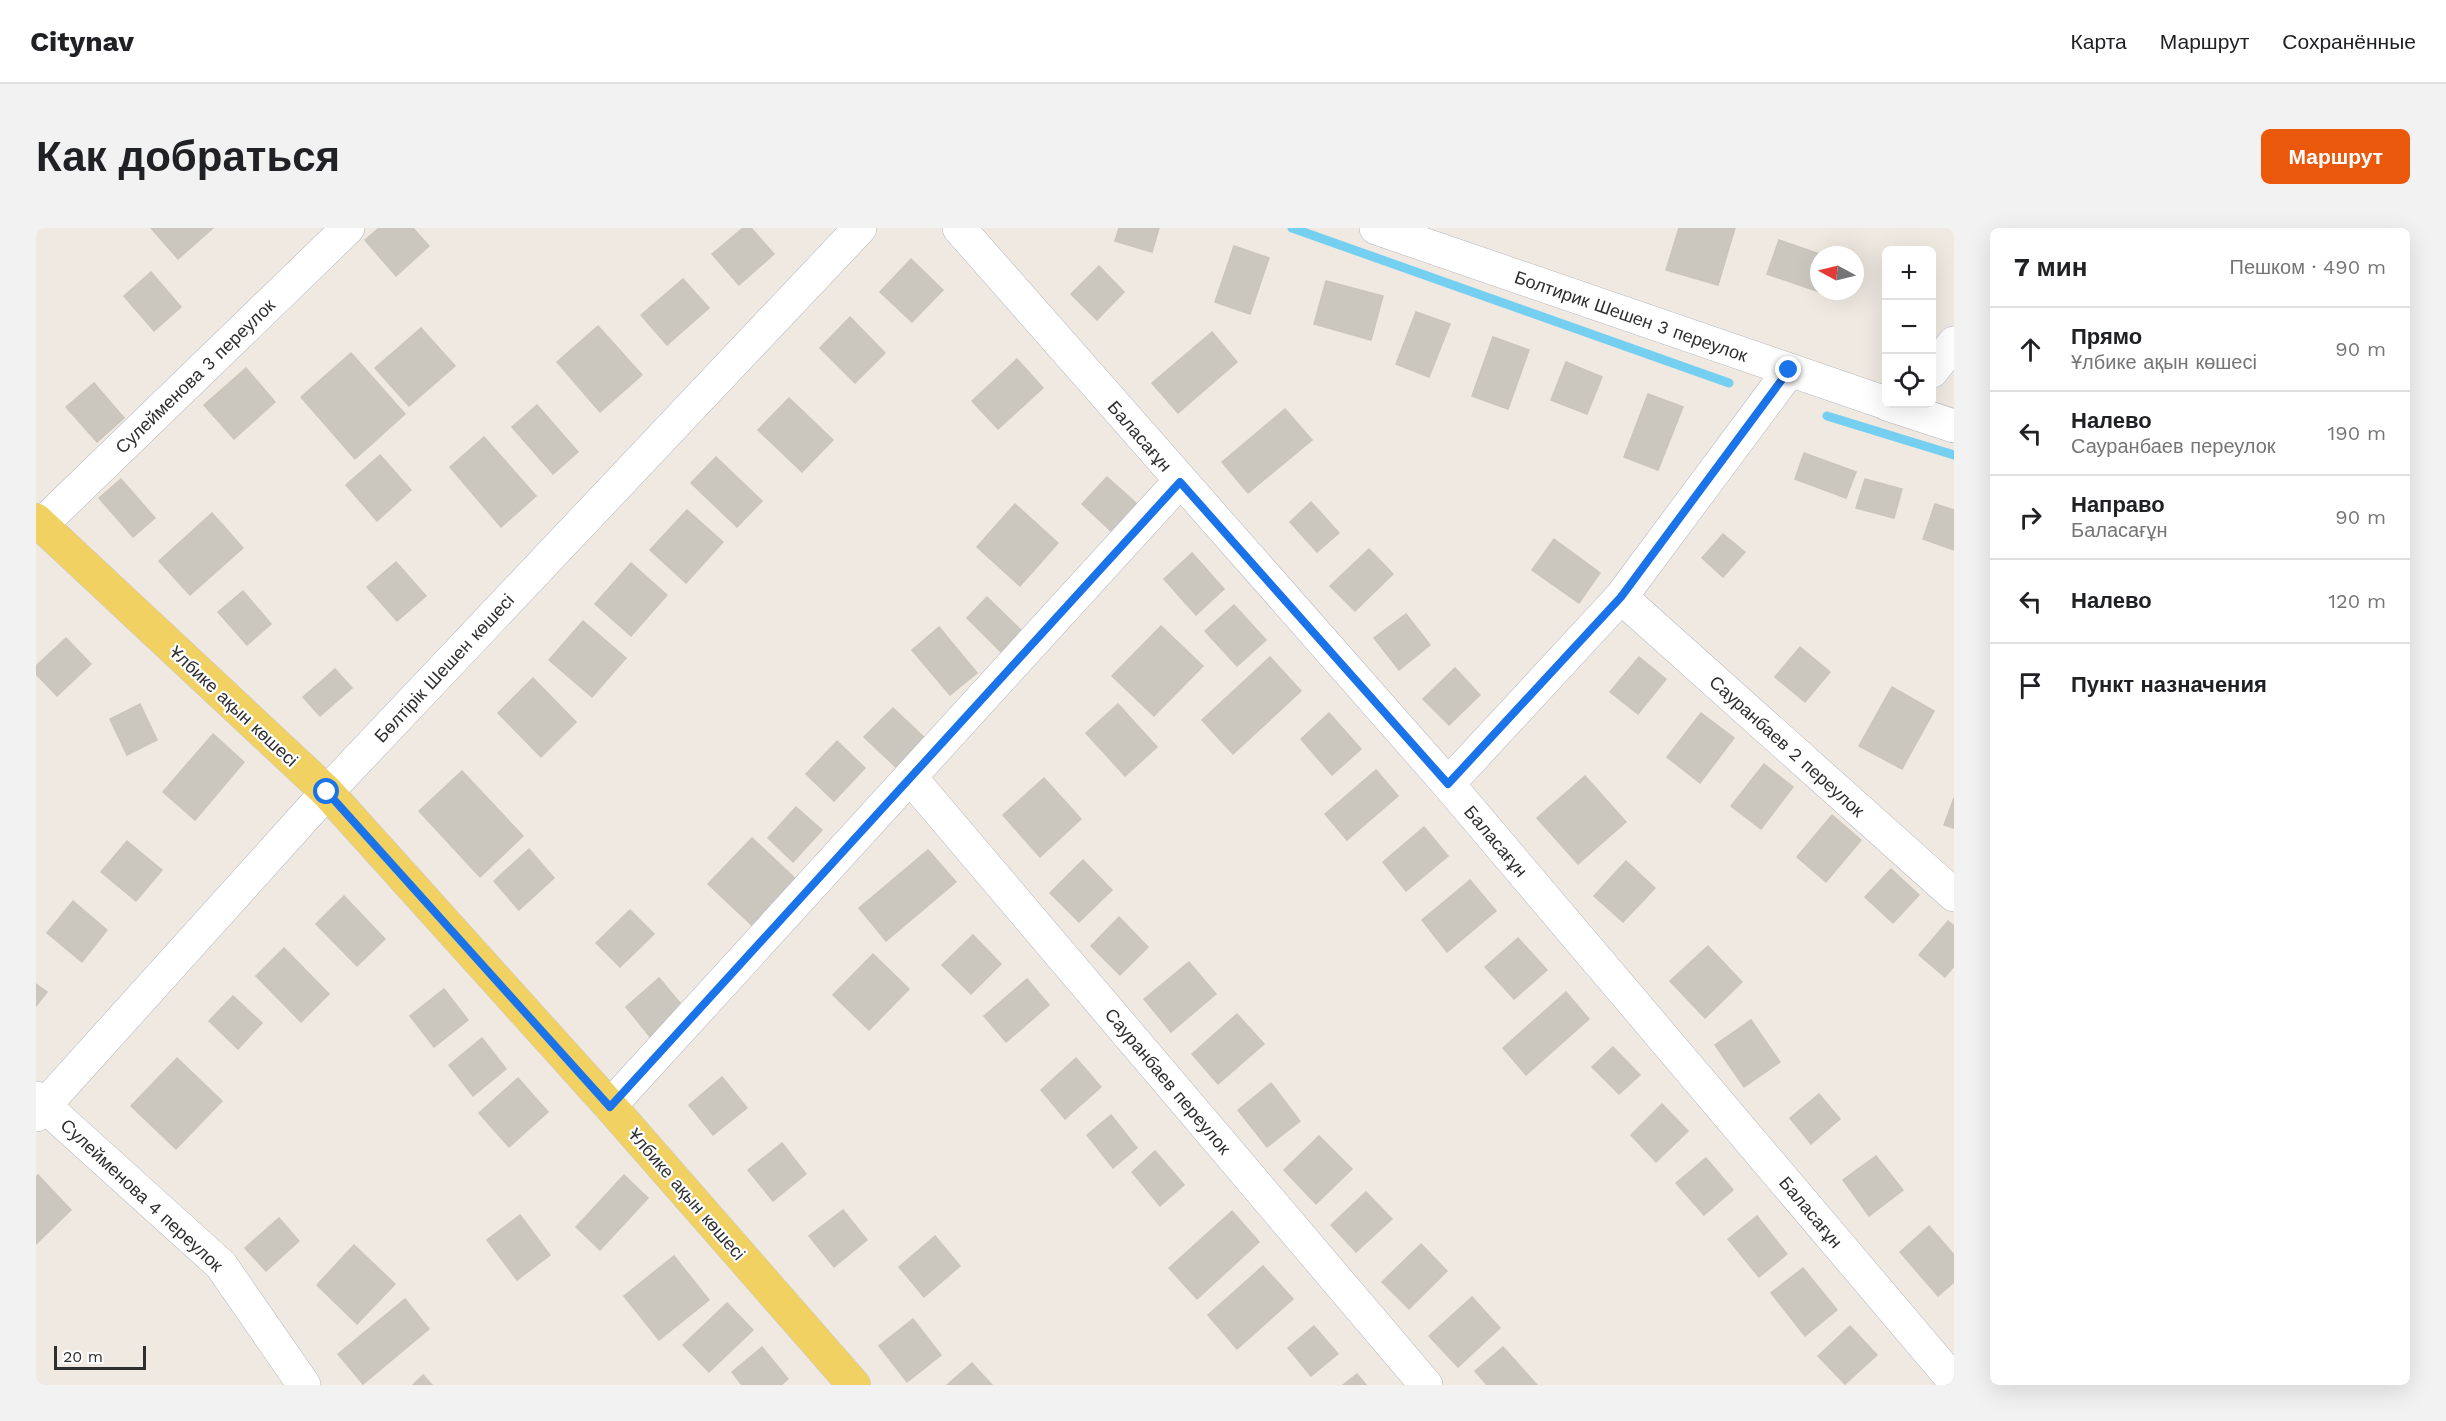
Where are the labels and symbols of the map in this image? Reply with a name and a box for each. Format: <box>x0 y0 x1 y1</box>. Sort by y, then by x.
north arrow <box>1810 246 1864 300</box>
street label: Болтирик Шешен 3 переулок <box>1512 266 1750 366</box>
street label: Сулейменова 3 переулок <box>111 294 279 458</box>
route end <box>1775 356 1801 382</box>
street label: Баласағұн <box>1104 396 1176 476</box>
street label: Бөлтірік Шешен көшесі <box>370 590 518 746</box>
street label: Ұлбике ақын көшесі <box>166 641 302 771</box>
street label: Сауранбаев 2 переулок <box>1705 671 1869 821</box>
route start <box>313 778 339 804</box>
street label: Баласағұн <box>1460 801 1532 881</box>
street label: Сауранбаев переулок <box>1101 1004 1235 1158</box>
street label: Сулейменова 4 переулок <box>57 1114 227 1276</box>
street label: Ұлбике ақын көшесі <box>624 1124 750 1264</box>
street label: Баласағұн <box>1775 1172 1847 1252</box>
scale bar <box>54 1343 146 1370</box>

